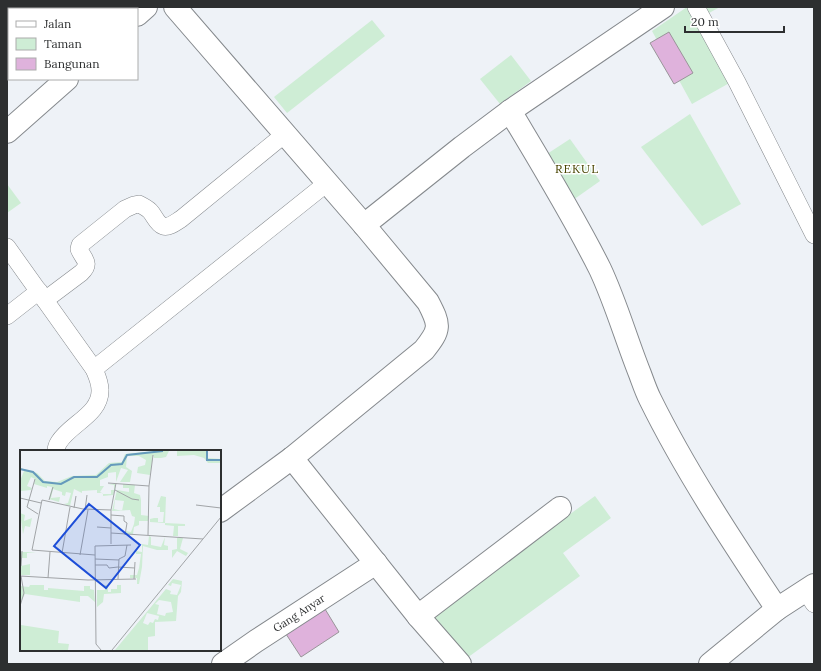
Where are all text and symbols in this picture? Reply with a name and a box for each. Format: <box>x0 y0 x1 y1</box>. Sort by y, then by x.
legend <box>8 8 138 80</box>
scale bar <box>685 8 784 34</box>
text: 20 m <box>691 14 719 29</box>
text: Jalan <box>43 16 71 31</box>
text: Taman <box>44 36 82 51</box>
text: Bangunan <box>44 56 100 71</box>
district label: REKUL <box>555 161 599 176</box>
inset map <box>20 450 221 651</box>
street label: Gang Anyar <box>270 591 328 635</box>

